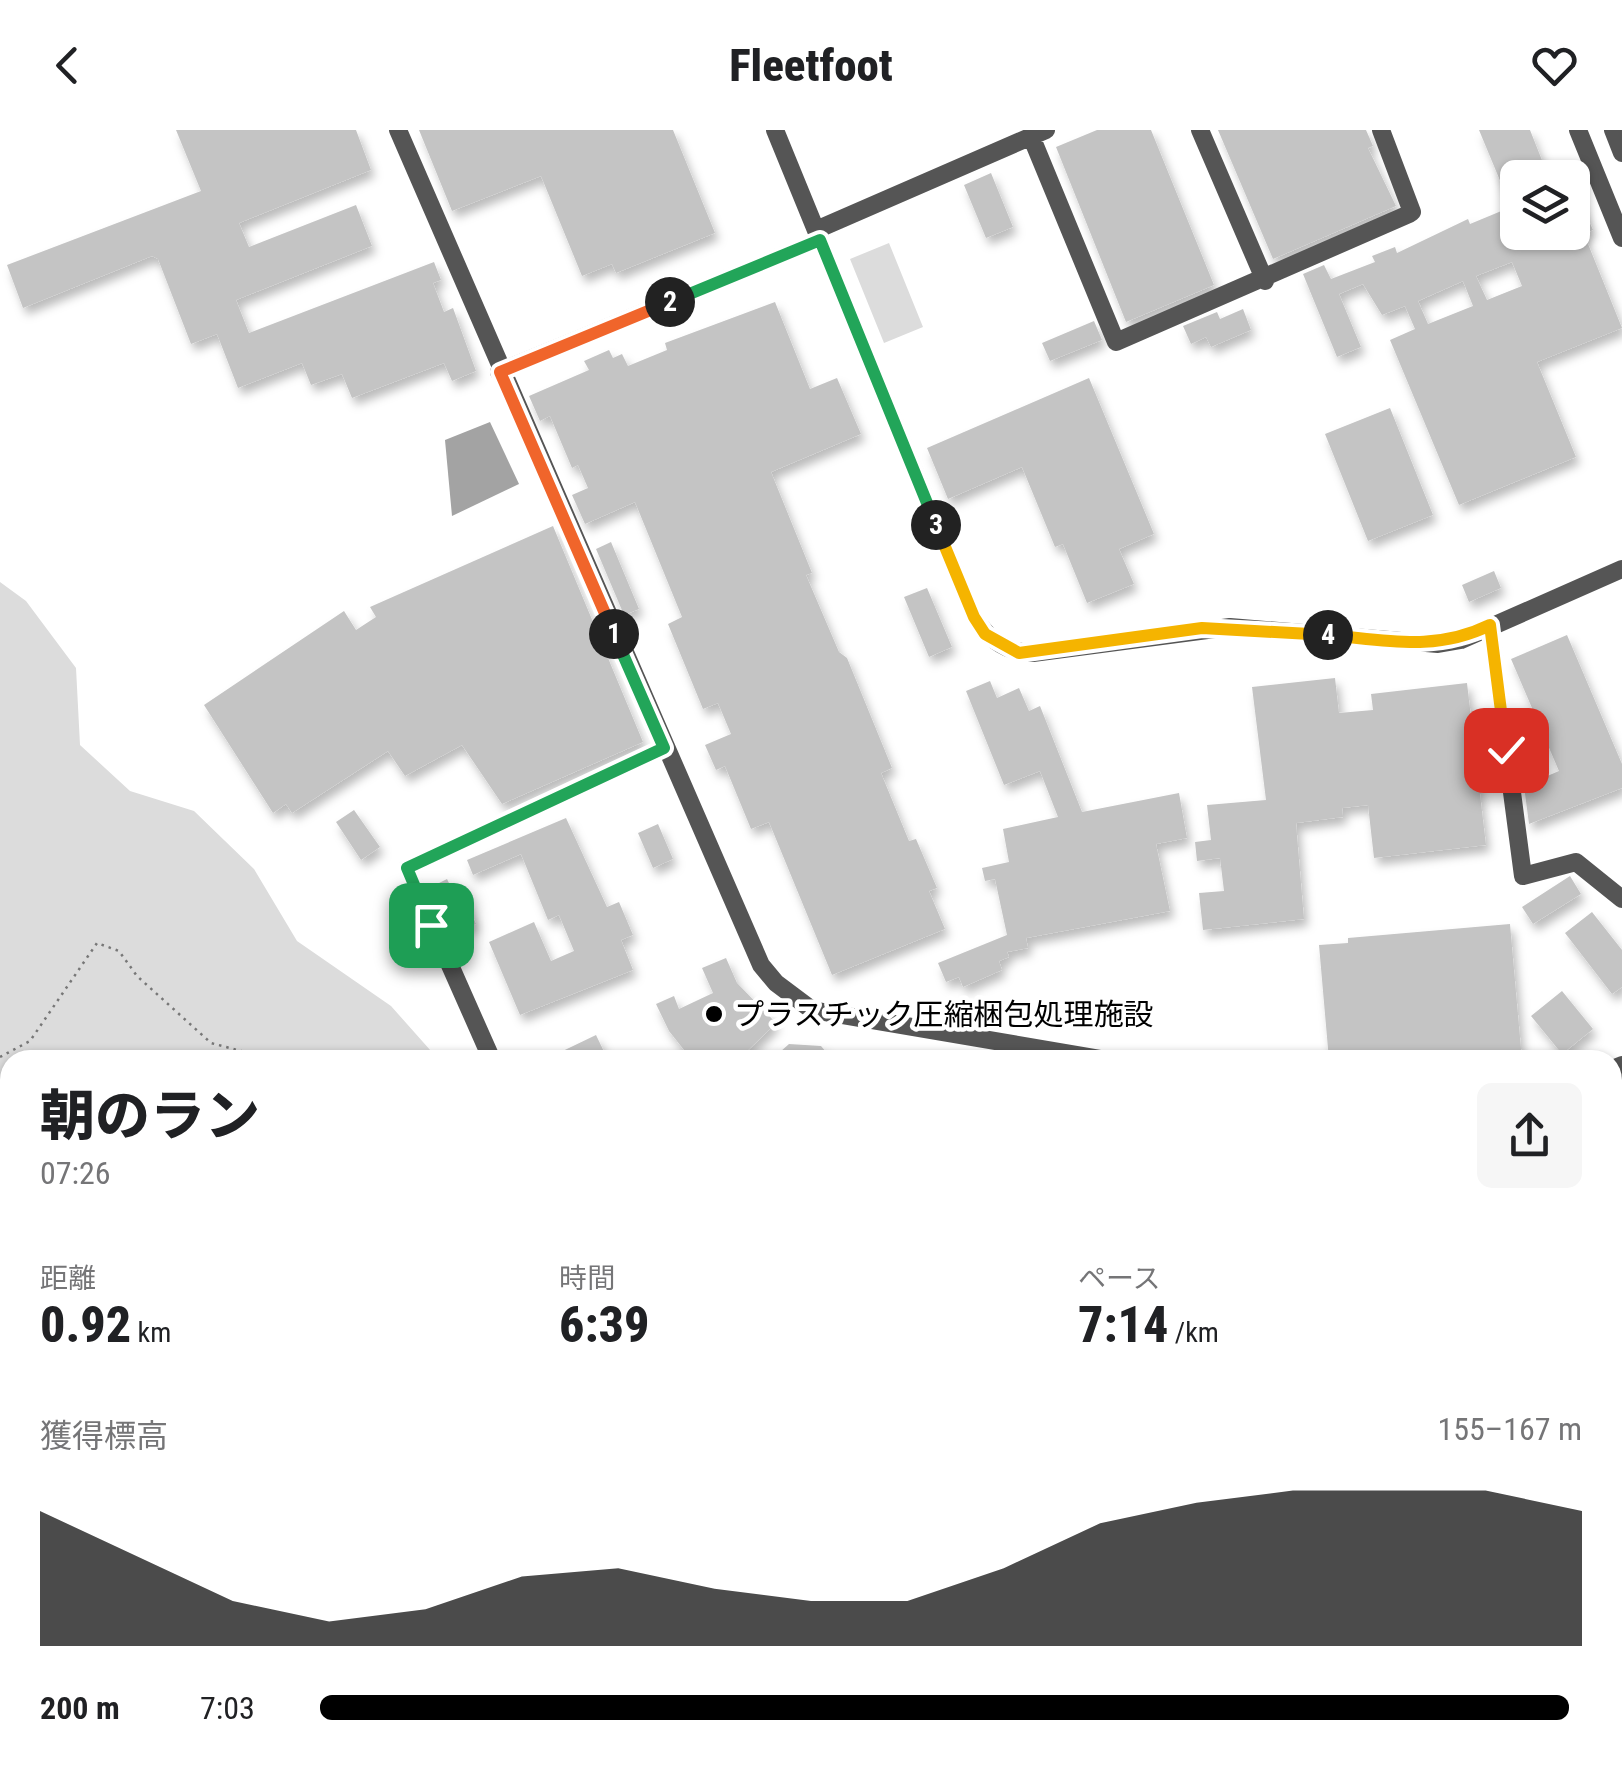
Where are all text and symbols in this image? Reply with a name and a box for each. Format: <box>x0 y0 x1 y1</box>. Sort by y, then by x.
icon: back <box>40 38 95 93</box>
icon: heart <box>1527 38 1582 93</box>
text: Fleetfoot <box>729 39 893 92</box>
map controls <box>1500 160 1590 250</box>
button: layers <box>1500 160 1590 250</box>
pin: 2 <box>645 277 695 327</box>
text: 2 <box>663 285 677 318</box>
pin: 3 <box>911 500 961 550</box>
text: 3 <box>929 508 943 541</box>
pin: 1 <box>589 609 639 659</box>
pin: 4 <box>1303 610 1353 660</box>
text: 1 <box>607 617 621 650</box>
text: 4 <box>1321 618 1335 651</box>
pin <box>1464 708 1549 793</box>
icon: check <box>1479 723 1534 778</box>
pin <box>389 883 474 968</box>
icon: arrive <box>404 898 459 953</box>
place label: プラスチック圧縮梱包処理施設 <box>734 997 1153 1032</box>
marker: プラスチック圧縮梱包処理施設 <box>703 1003 725 1025</box>
button: share <box>1477 1083 1582 1188</box>
text: 朝のラン <box>40 1084 260 1148</box>
text: 07:26 <box>40 1154 111 1192</box>
text: 距離 <box>40 1262 96 1295</box>
text: 時間 <box>559 1262 615 1295</box>
text: ペース <box>1078 1262 1161 1295</box>
text: 0.92 <box>40 1296 131 1354</box>
text: 6:39 <box>559 1296 649 1354</box>
text: 7:14 <box>1078 1296 1168 1354</box>
text: km <box>131 1316 171 1349</box>
text: /km <box>1168 1316 1219 1349</box>
text: 155–167 m <box>1437 1410 1582 1448</box>
text: 獲得標高 <box>40 1417 168 1455</box>
text: 200 m <box>40 1689 120 1727</box>
text: 7:03 <box>200 1689 255 1727</box>

